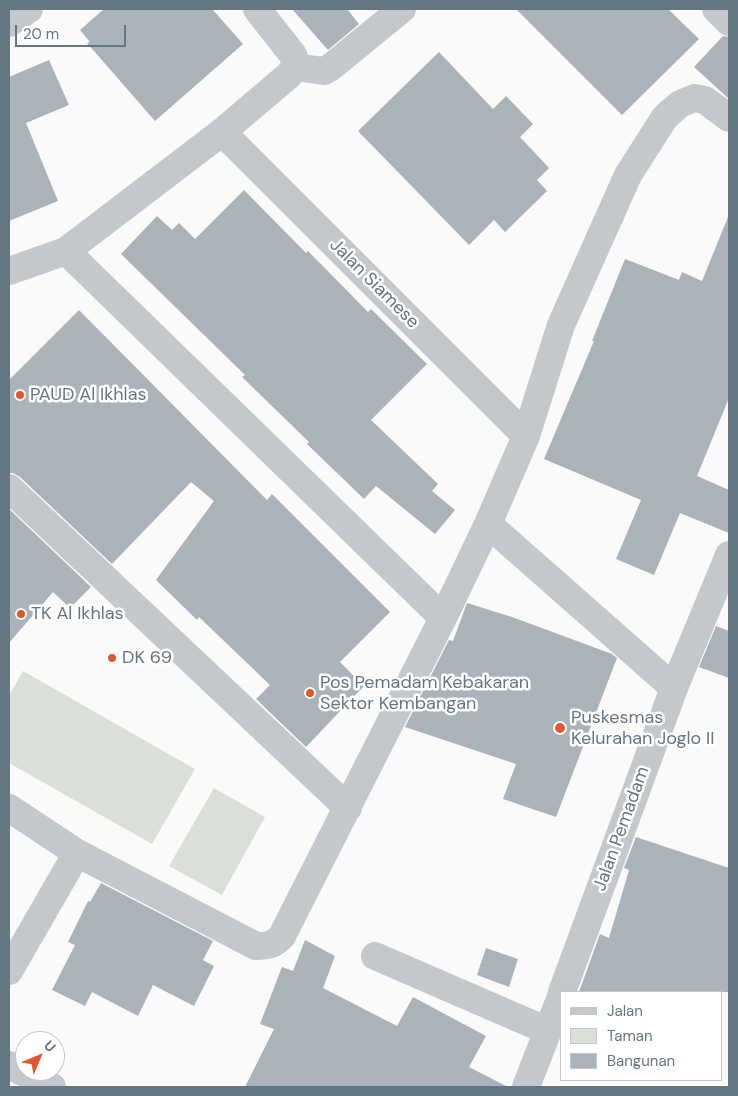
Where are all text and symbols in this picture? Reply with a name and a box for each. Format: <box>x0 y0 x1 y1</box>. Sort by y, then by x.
scale bar <box>18 15 129 47</box>
text: 20 m <box>23 24 59 44</box>
street label: Jalan Siamese <box>325 235 423 333</box>
place label: PAUD Al Ikhlas <box>30 384 146 406</box>
marker: PAUD Al Ikhlas <box>14 389 26 401</box>
place label: TK Al Ikhlas <box>31 603 124 625</box>
marker: TK Al Ikhlas <box>15 608 27 620</box>
place label: DK 69 <box>122 647 172 669</box>
marker: DK 69 <box>106 652 118 664</box>
place label: Pos Pemadam Kebakaran Sektor Kembangan <box>320 672 529 714</box>
marker: Pos Pemadam Kebakaran Sektor Kembangan <box>304 687 316 699</box>
place label: Puskesmas Kelurahan Joglo II <box>571 707 714 750</box>
marker: Puskesmas Kelurahan Joglo II <box>553 721 567 735</box>
street label: Jalan Pemadam <box>589 764 655 894</box>
legend <box>560 991 723 1081</box>
text: Jalan <box>607 1001 643 1021</box>
text: Taman <box>607 1026 653 1046</box>
north arrow <box>15 1031 65 1081</box>
text: U <box>40 1036 60 1056</box>
text: Bangunan <box>607 1051 675 1071</box>

